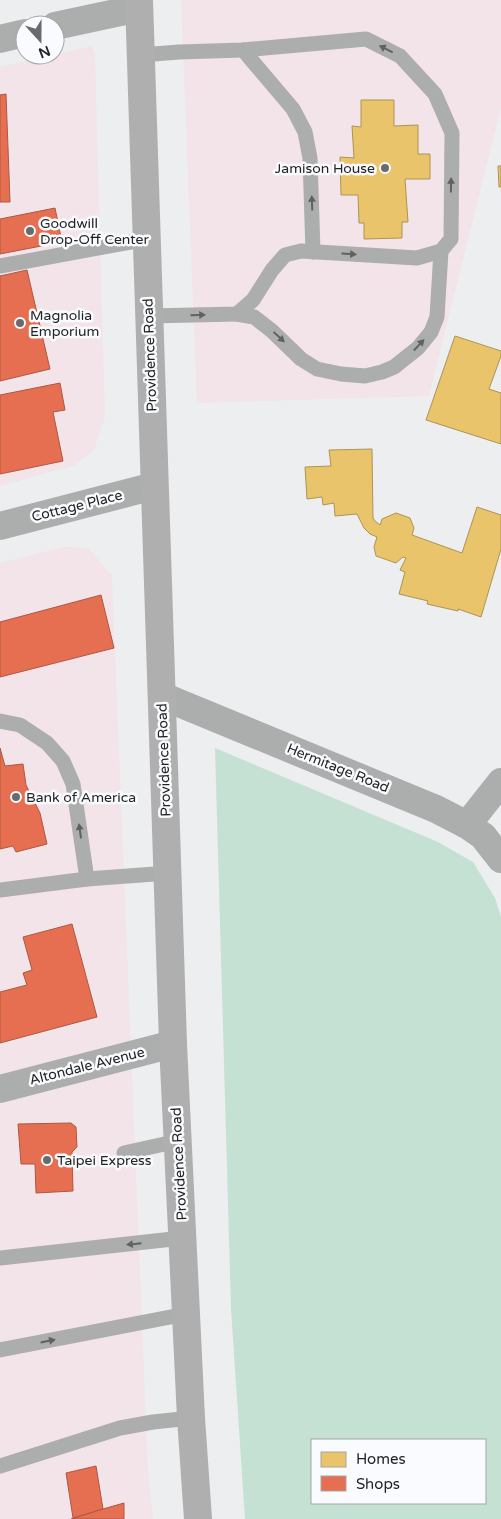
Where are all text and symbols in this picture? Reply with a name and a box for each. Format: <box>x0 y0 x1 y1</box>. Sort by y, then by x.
north arrow <box>15 15 65 65</box>
text: N <box>36 42 53 62</box>
one-way arrow <box>378 45 393 53</box>
place label: Jamison House <box>275 160 375 177</box>
marker: Jamison House <box>379 162 391 174</box>
one-way arrow <box>447 177 455 193</box>
one-way arrow <box>307 195 315 211</box>
place label: Goodwill Drop-Off Center <box>40 215 149 248</box>
marker: Goodwill Drop-Off Center <box>24 225 36 237</box>
one-way arrow <box>341 250 357 258</box>
street label: Providence Road <box>140 298 160 412</box>
place label: Magnolia Emporium <box>30 307 99 340</box>
one-way arrow <box>190 311 206 319</box>
marker: Magnolia Emporium <box>14 317 26 329</box>
one-way arrow <box>272 331 284 343</box>
one-way arrow <box>413 340 425 352</box>
street label: Cottage Place <box>30 486 124 525</box>
street label: Providence Road <box>154 703 174 817</box>
street label: Hermitage Road <box>284 740 392 796</box>
place label: Bank of America <box>26 789 136 806</box>
marker: Bank of America <box>10 791 22 803</box>
one-way arrow <box>76 823 84 839</box>
street label: Altondale Avenue <box>28 1043 146 1089</box>
street label: Providence Road <box>168 1107 190 1221</box>
place label: Taipei Express <box>57 1152 152 1169</box>
marker: Taipei Express <box>41 1154 53 1166</box>
one-way arrow <box>125 1240 141 1248</box>
one-way arrow <box>40 1337 55 1345</box>
legend <box>311 1439 486 1504</box>
text: Homes <box>356 1450 406 1468</box>
text: Shops <box>356 1475 400 1493</box>

